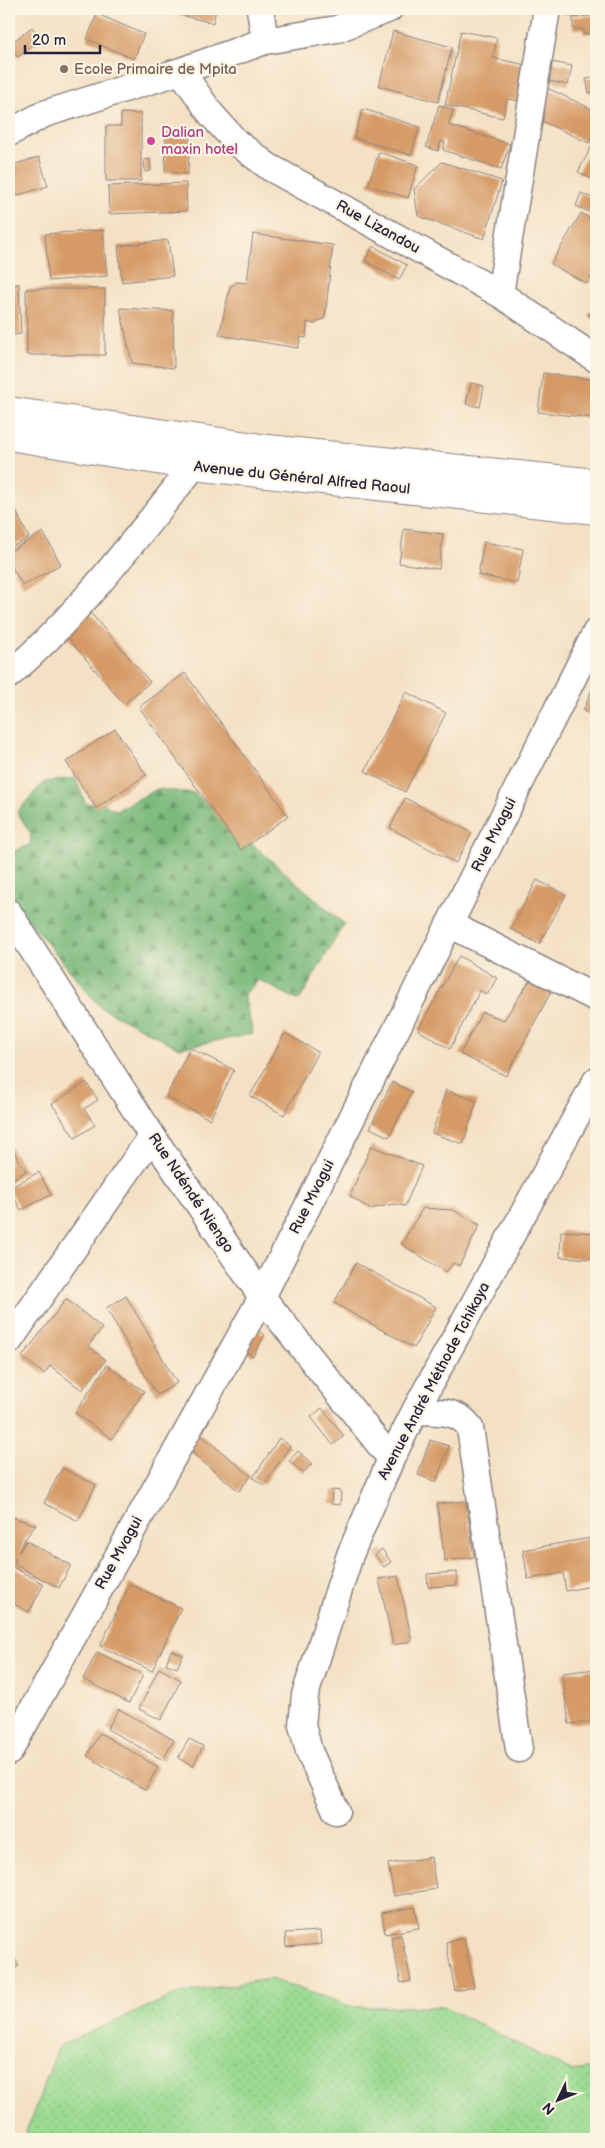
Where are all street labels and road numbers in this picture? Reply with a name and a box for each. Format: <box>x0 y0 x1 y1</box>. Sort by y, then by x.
street label: Rue Lizandou <box>333 196 423 258</box>
street label: Avenue du Général Alfred Raoul <box>193 457 411 499</box>
street label: Rue Mvagui <box>467 795 521 875</box>
street label: Rue Ndéndé Niengo <box>144 1130 238 1256</box>
street label: Rue Mvagui <box>285 1157 339 1237</box>
street label: Avenue André Méthode Tchikaya <box>374 1279 494 1483</box>
street label: Rue Mvagui <box>91 1513 147 1593</box>

